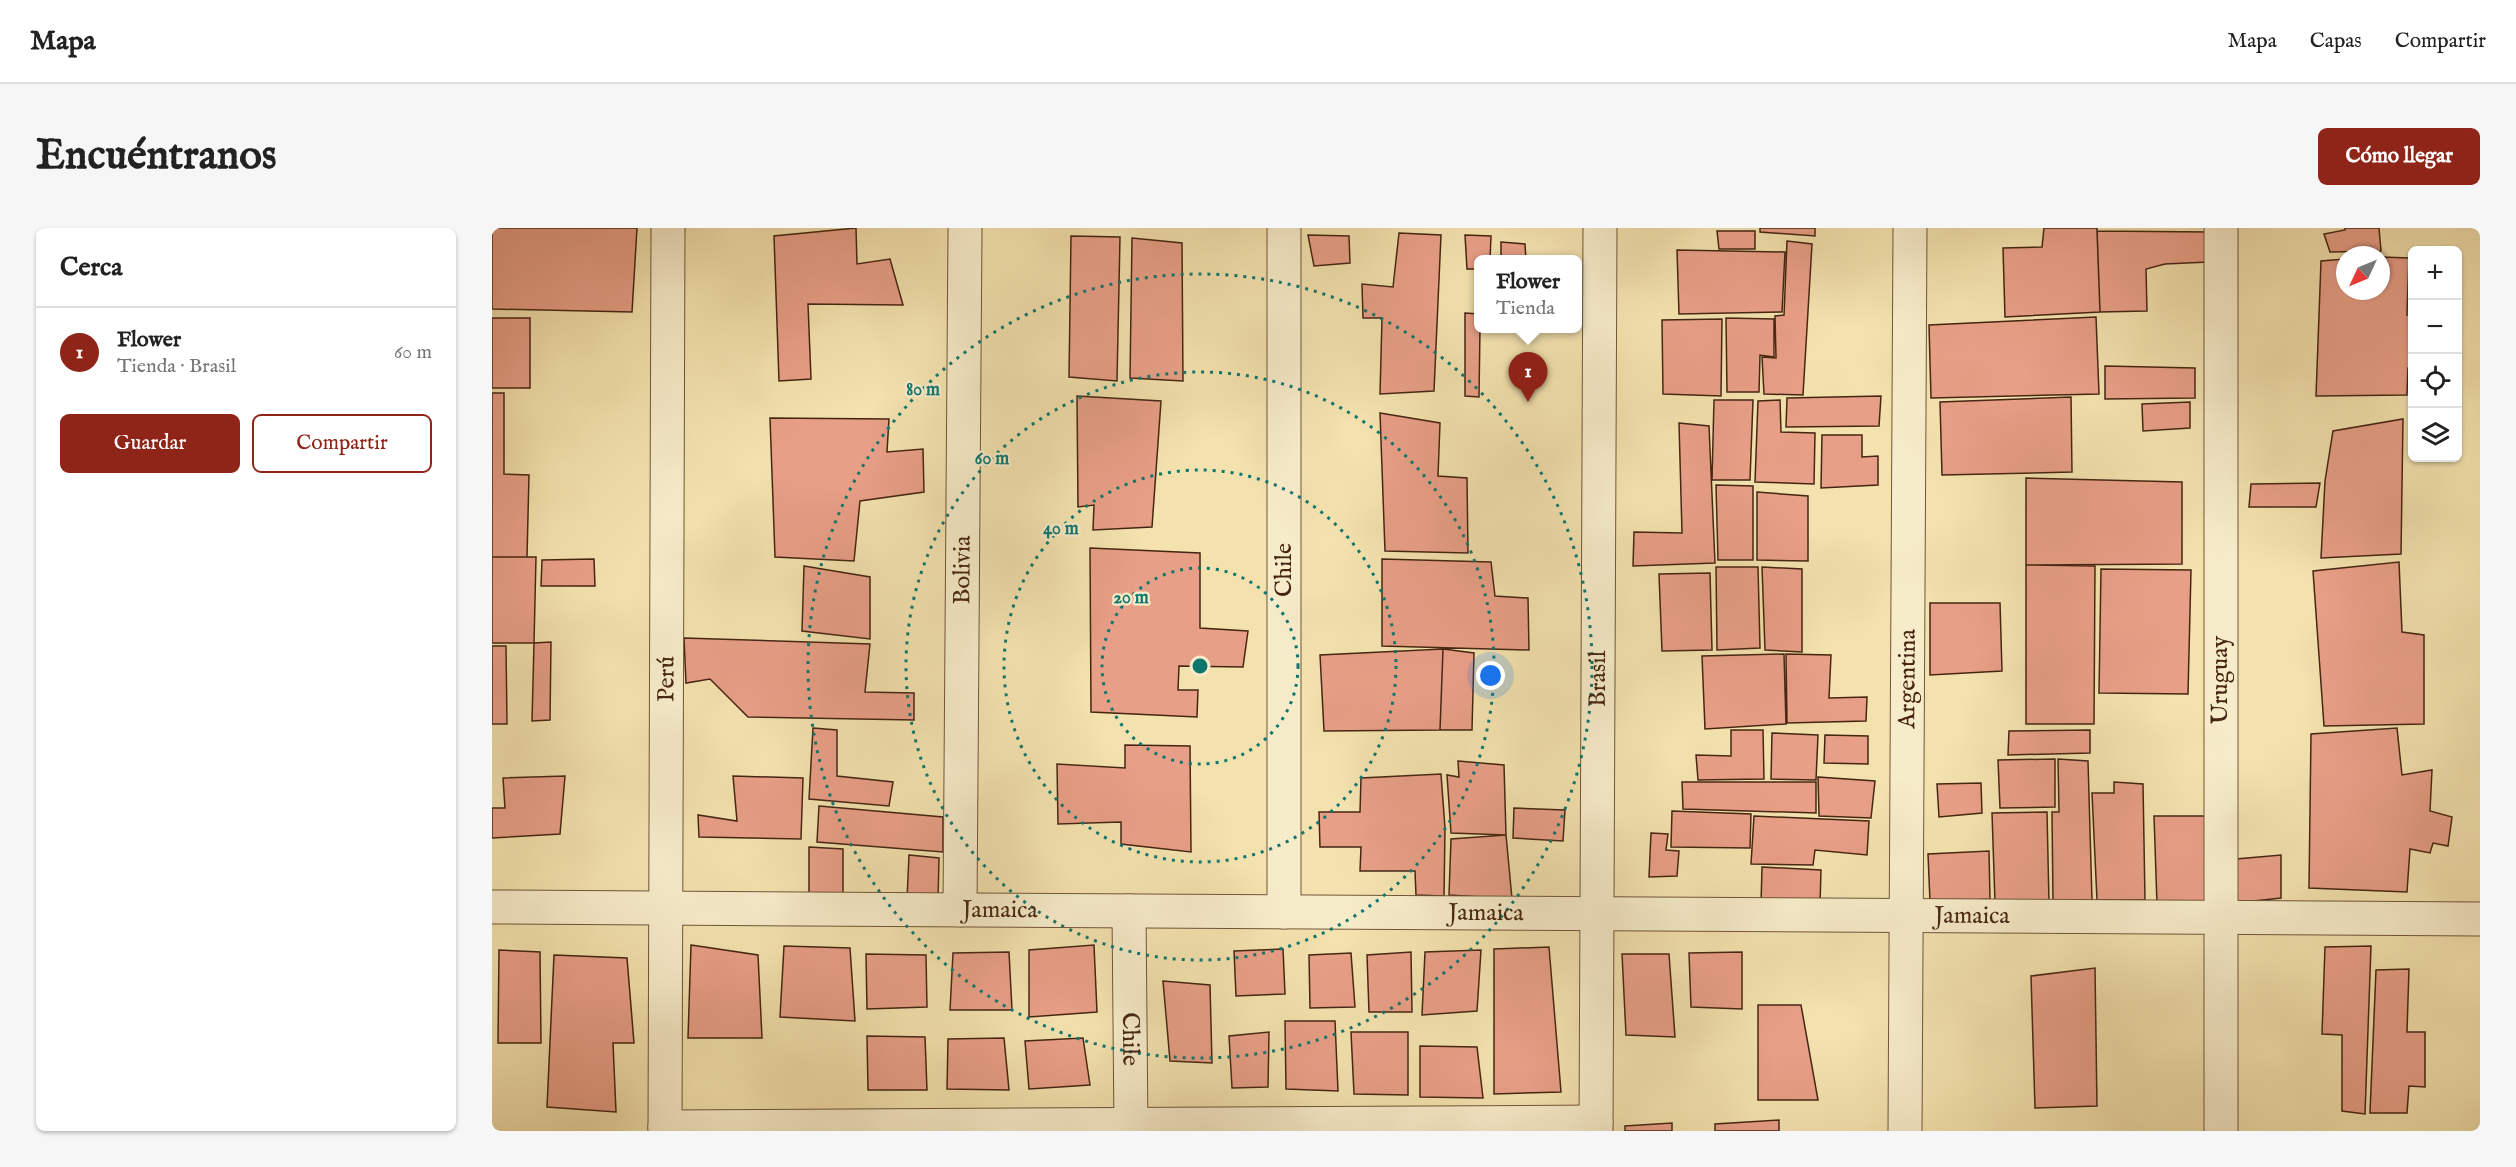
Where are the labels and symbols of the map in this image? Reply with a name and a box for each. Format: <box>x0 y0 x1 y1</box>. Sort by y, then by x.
north arrow <box>2336 246 2390 300</box>
pin: 1 <box>1508 352 1548 402</box>
text: 80 m <box>906 379 940 402</box>
text: 60 m <box>975 448 1009 471</box>
text: 40 m <box>1043 518 1079 541</box>
street label: Bolivia <box>947 535 978 605</box>
street label: Chile <box>1269 543 1300 597</box>
text: 20 m <box>1113 587 1149 610</box>
street label: Argentina <box>1892 628 1923 730</box>
street label: Uruguay <box>2205 636 2236 724</box>
street label: Brasil <box>1582 650 1614 707</box>
street label: Perú <box>651 656 682 702</box>
centre of rings <box>1190 656 1210 676</box>
your location <box>1476 661 1505 690</box>
street label: Jamaica <box>959 894 1038 926</box>
street label: Jamaica <box>1445 897 1524 929</box>
street label: Jamaica <box>1931 900 2010 932</box>
street label: Chile <box>1114 1012 1146 1066</box>

